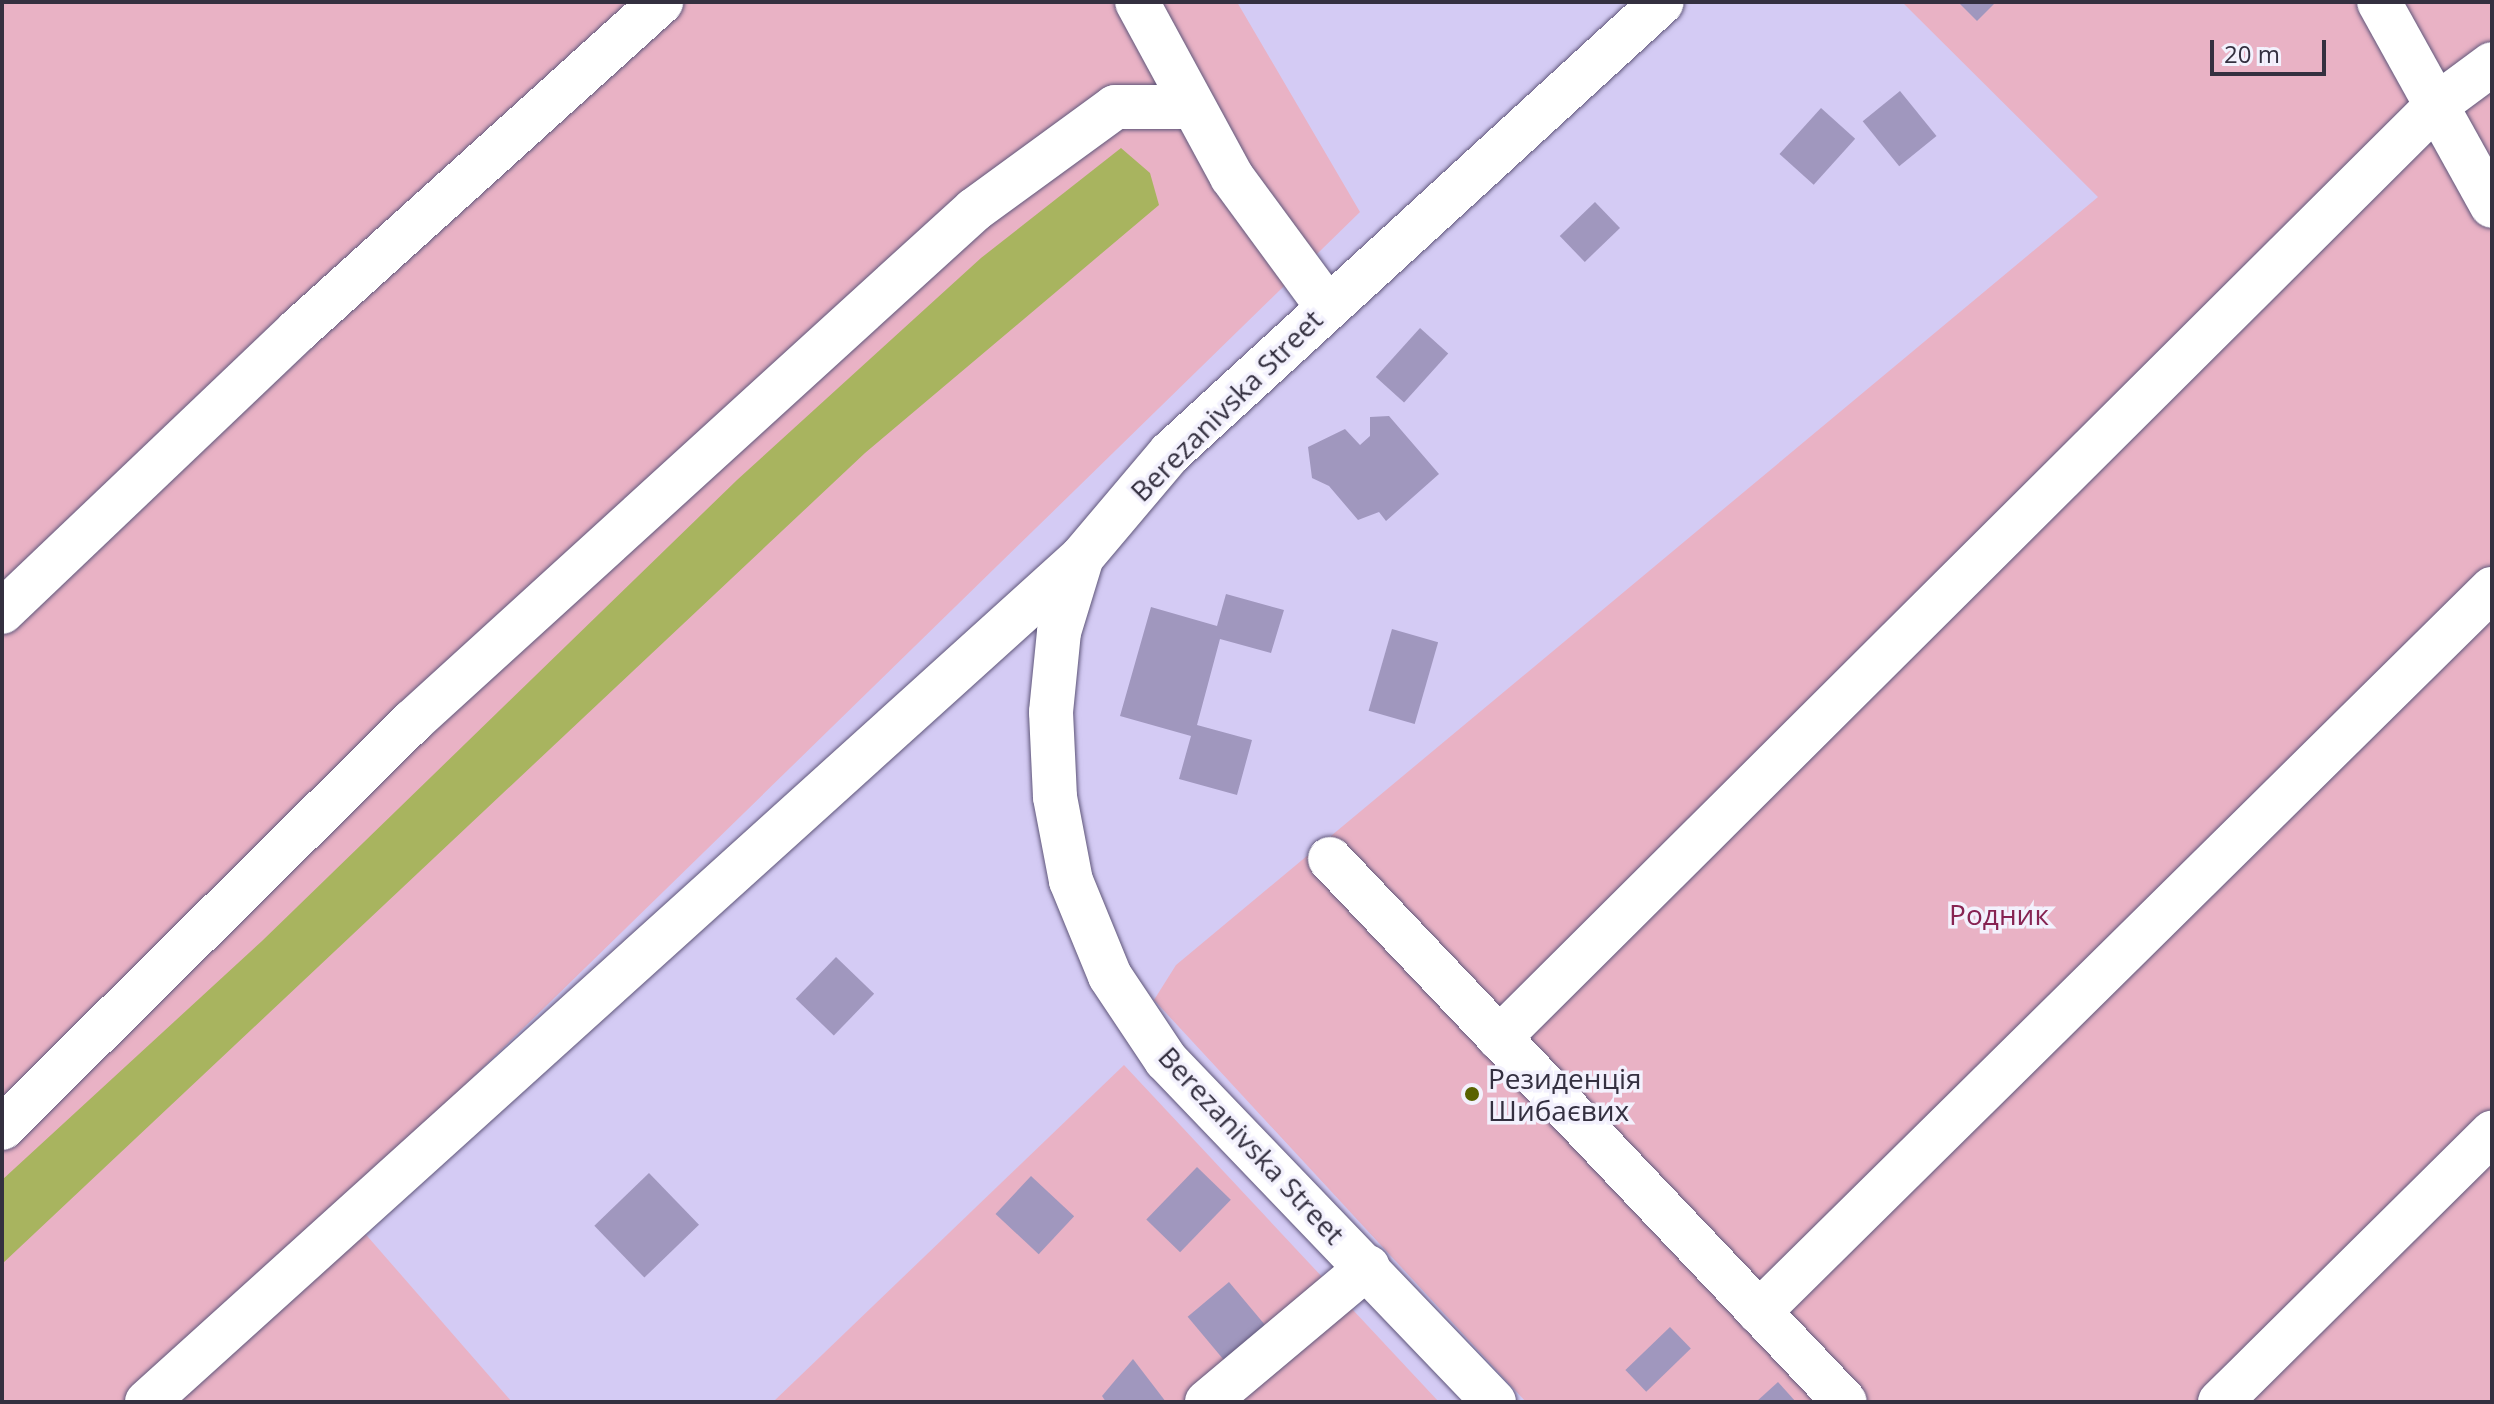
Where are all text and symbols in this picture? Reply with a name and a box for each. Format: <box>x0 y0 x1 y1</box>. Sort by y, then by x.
scale bar <box>2214 24 2330 74</box>
text: 20 m <box>2224 37 2280 70</box>
street label: Berezanivska Street <box>1123 302 1329 508</box>
park label: Родник <box>1949 897 2049 931</box>
street label: Berezanivska Street <box>1152 1040 1352 1250</box>
place label: Резиденція Шибаєвих <box>1488 1061 1642 1127</box>
marker: Резиденція Шибаєвих <box>1463 1085 1481 1103</box>

